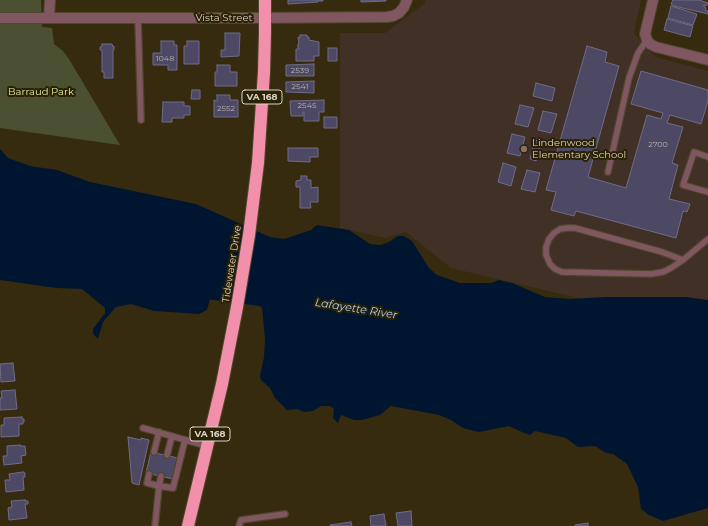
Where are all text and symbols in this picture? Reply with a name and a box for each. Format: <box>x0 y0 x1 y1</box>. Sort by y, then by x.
street label: Vista Street <box>196 12 252 24</box>
house number: 1048 <box>156 54 174 64</box>
house number: 2539 <box>291 66 309 76</box>
house number: 2541 <box>291 82 309 92</box>
park label: Barraud Park <box>8 86 74 98</box>
road number: VA 168 <box>242 90 282 104</box>
house number: 2545 <box>298 101 316 111</box>
house number: 2552 <box>217 104 235 114</box>
place label: Lindenwood Elementary School <box>532 137 626 160</box>
house number: 2700 <box>648 140 668 150</box>
marker: Lindenwood Elementary School <box>519 144 529 154</box>
street label: Tidewater Drive <box>220 224 244 304</box>
water label: Lafayette River <box>314 296 398 322</box>
road number: VA 168 <box>190 427 230 441</box>

